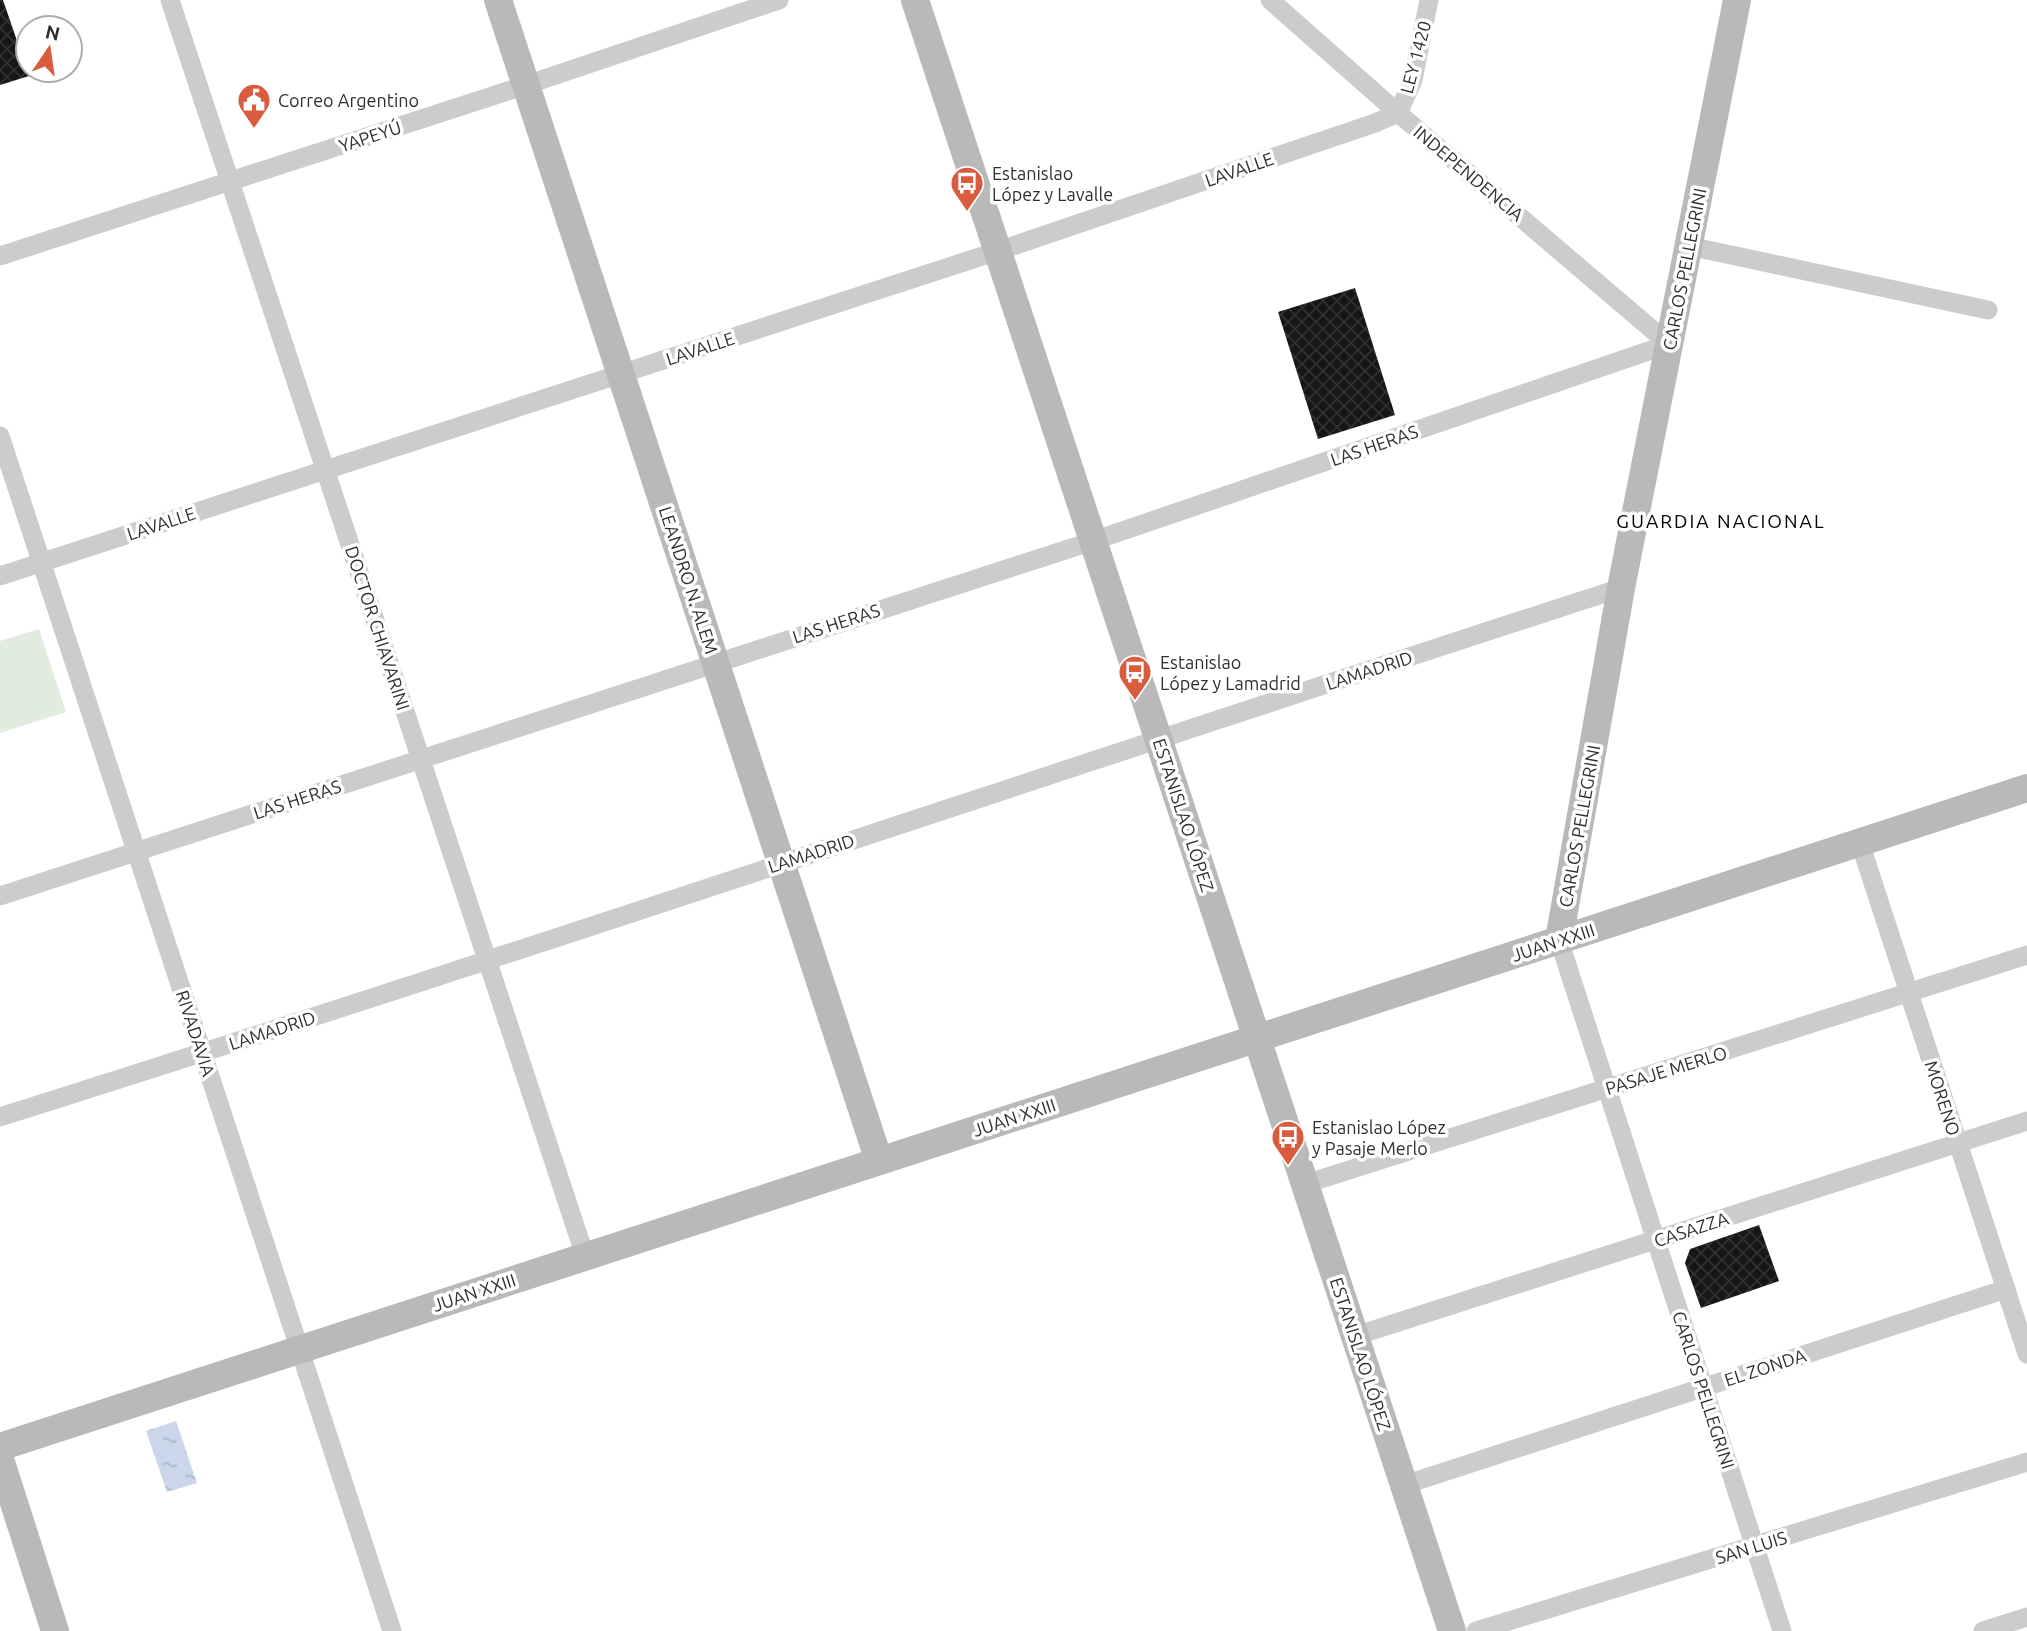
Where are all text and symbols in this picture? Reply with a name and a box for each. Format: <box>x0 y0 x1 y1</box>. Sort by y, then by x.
north arrow <box>14 14 84 84</box>
street label: LEY 1420 <box>1396 18 1434 96</box>
text: N <box>43 20 62 45</box>
public building icon: Correo Argentino <box>235 81 273 130</box>
place label: Correo Argentino <box>278 90 419 110</box>
street label: YAPEYÚ <box>336 116 404 155</box>
street label: INDEPENDENCIA <box>1410 121 1528 225</box>
street label: LAVALLE <box>1202 148 1276 190</box>
place label: Estanislao López y Lavalle <box>992 163 1113 204</box>
bus stop icon: Estanislao López y Lavalle <box>948 164 986 213</box>
street label: CARLOS PELLEGRINI <box>1658 186 1710 352</box>
street label: LAVALLE <box>663 328 737 368</box>
street label: LAS HERAS <box>1328 421 1420 469</box>
street label: LAVALLE <box>124 503 198 543</box>
street label: LEANDRO N. ALEM <box>656 504 722 656</box>
district label: GUARDIA NACIONAL <box>1616 510 1826 532</box>
street label: DOCTOR CHIAVARINI <box>342 543 414 713</box>
street label: LAS HERAS <box>790 599 882 647</box>
street label: LAMADRID <box>1323 647 1415 693</box>
place label: Estanislao López y Lamadrid <box>1160 652 1301 693</box>
bus stop icon: Estanislao López y Lamadrid <box>1116 653 1154 702</box>
street label: ESTANISLAO LÓPEZ <box>1150 736 1219 894</box>
street label: CARLOS PELLEGRINI <box>1555 743 1603 909</box>
street label: LAS HERAS <box>251 775 343 823</box>
street label: LAMADRID <box>765 830 857 876</box>
street label: JUAN XXIII <box>1509 919 1597 965</box>
street label: RIVADAVIA <box>173 988 219 1079</box>
street label: LAMADRID <box>226 1007 318 1053</box>
street label: PASAJE MERLO <box>1603 1042 1729 1098</box>
street label: MORENO <box>1921 1058 1965 1138</box>
street label: JUAN XXIII <box>970 1094 1058 1140</box>
place label: Estanislao López y Pasaje Merlo <box>1312 1117 1446 1158</box>
bus stop icon: Estanislao López y Pasaje Merlo <box>1269 1118 1307 1167</box>
street label: CASAZZA <box>1651 1207 1731 1250</box>
street label: JUAN XXIII <box>430 1269 518 1315</box>
street label: ESTANISLAO LÓPEZ <box>1327 1275 1396 1433</box>
street label: CARLOS PELLEGRINI <box>1669 1309 1739 1471</box>
street label: EL ZONDA <box>1722 1344 1808 1390</box>
street label: SAN LUIS <box>1713 1527 1789 1567</box>

